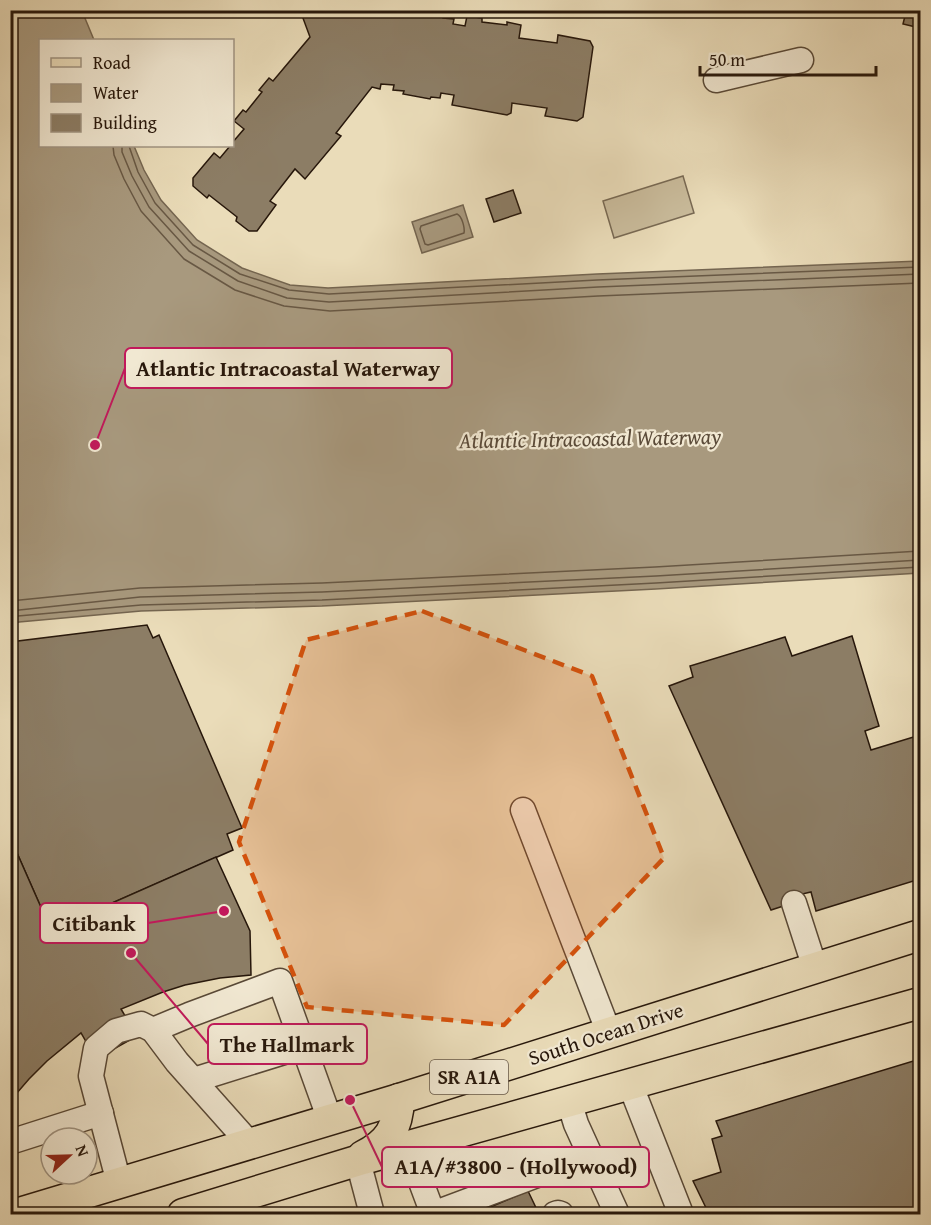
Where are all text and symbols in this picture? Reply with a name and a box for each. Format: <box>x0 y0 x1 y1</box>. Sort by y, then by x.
legend <box>39 39 234 147</box>
scale bar <box>700 39 876 77</box>
text: 50 m <box>709 46 745 73</box>
text: Road <box>93 49 131 76</box>
text: Water <box>93 79 139 106</box>
text: Building <box>93 109 157 136</box>
callout: Atlantic Intracoastal Waterway <box>125 348 452 388</box>
text: Atlantic Intracoastal Waterway <box>136 352 441 384</box>
water label: Atlantic Intracoastal Waterway <box>458 420 721 456</box>
callout: Citibank <box>40 903 148 943</box>
text: Citibank <box>52 907 136 939</box>
street label: South Ocean Drive <box>524 994 688 1073</box>
callout: The Hallmark <box>208 1024 367 1064</box>
text: The Hallmark <box>220 1028 355 1060</box>
road number: SR A1A <box>430 1060 508 1094</box>
north arrow <box>39 1126 99 1186</box>
text: N <box>70 1141 96 1160</box>
callout: A1A/#3800 - (Hollywood) <box>382 1147 649 1187</box>
text: A1A/#3800 - (Hollywood) <box>395 1150 637 1182</box>

